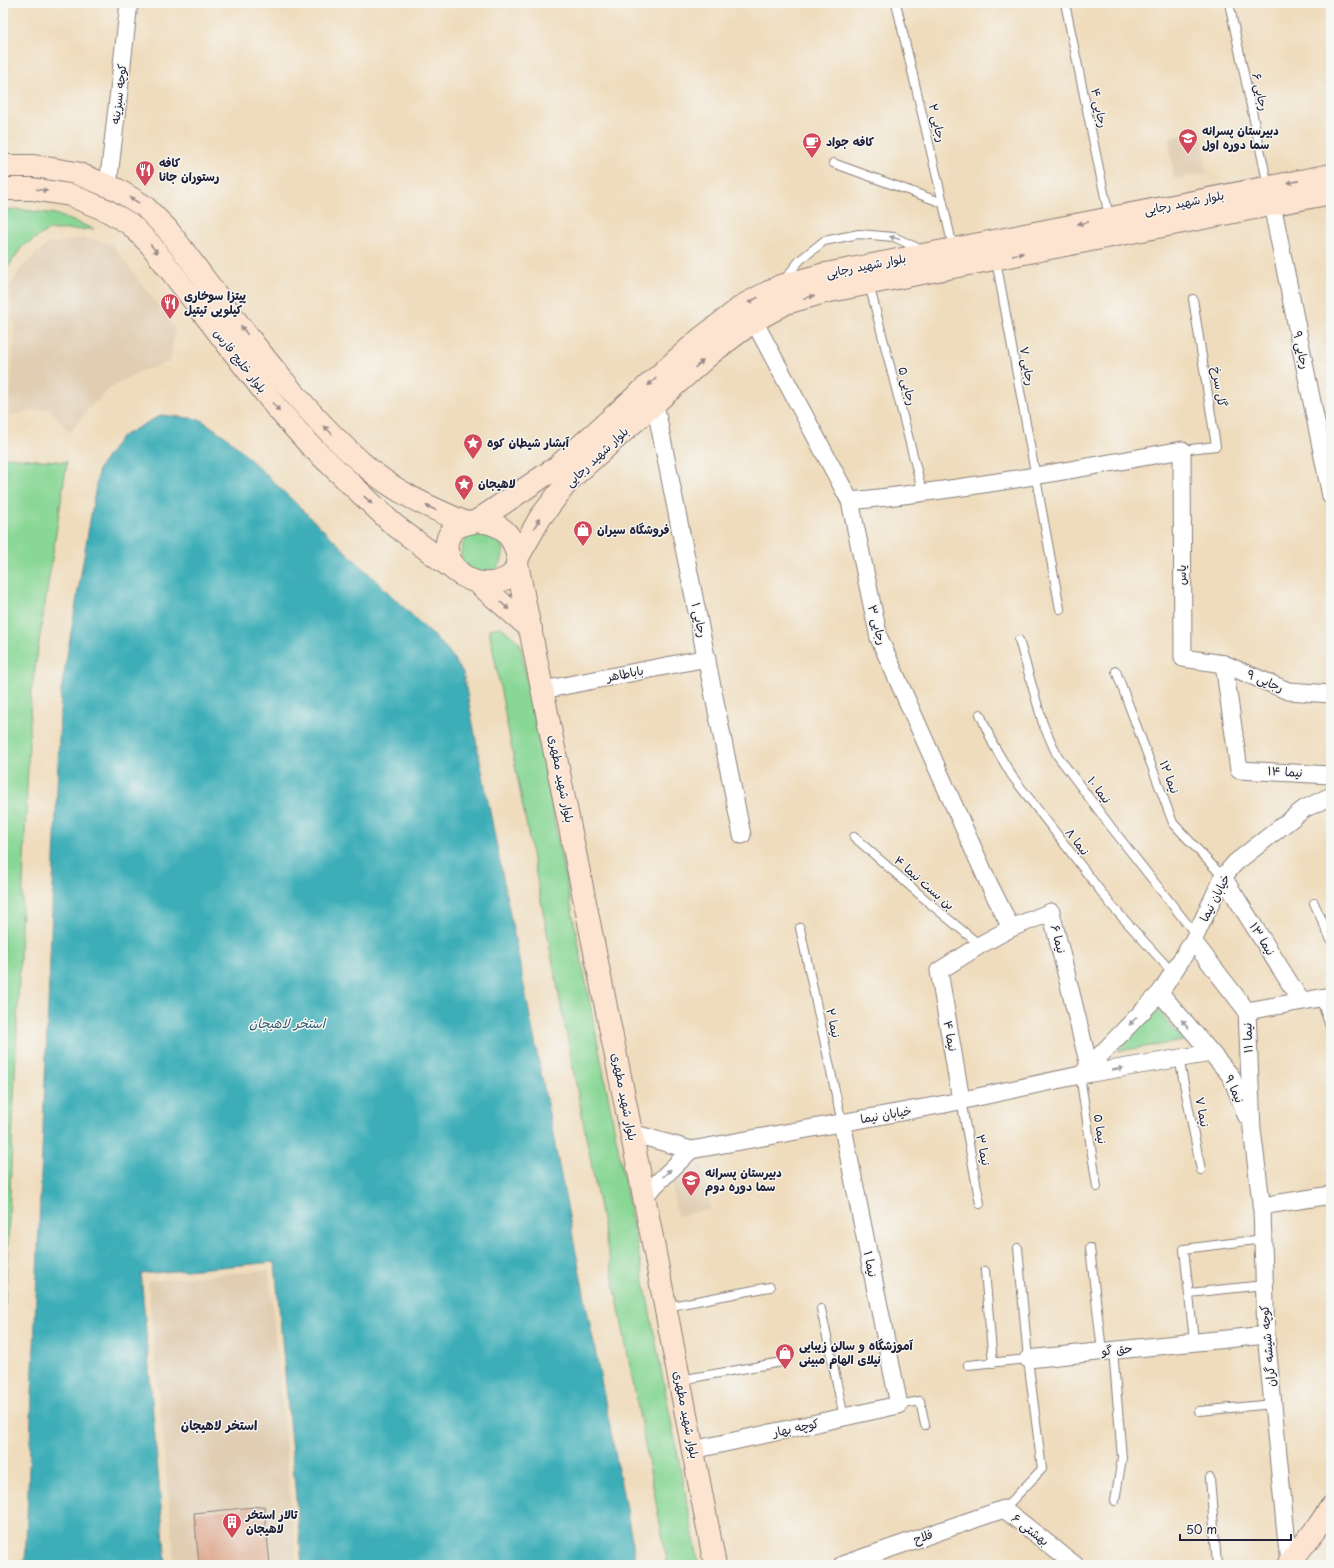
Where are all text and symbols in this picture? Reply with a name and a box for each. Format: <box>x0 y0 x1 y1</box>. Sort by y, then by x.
street label: کوچه سبزینه <box>105 63 131 125</box>
street label: رجایی ۶ <box>1248 71 1274 112</box>
street label: رجایی ۴ <box>1087 86 1113 129</box>
street label: رجایی ۲ <box>925 102 951 144</box>
place label: دبیرستان پسرانه سما دوره اول <box>1202 121 1279 153</box>
school or university icon: دبیرستان پسرانه سما دوره اول <box>1177 127 1199 155</box>
cafe icon: کافه جواد <box>801 131 823 159</box>
place label: کافه جواد <box>826 132 875 150</box>
place label: کافه رستوران جانا <box>159 153 220 185</box>
restaurant icon: کافه رستوران جانا <box>134 159 156 187</box>
one-way arrow <box>1287 179 1299 185</box>
street label: بلوار شهید رجایی <box>1142 185 1225 219</box>
one-way arrow <box>36 187 48 193</box>
one-way arrow <box>128 196 140 203</box>
one-way arrow <box>1077 221 1089 227</box>
one-way arrow <box>888 235 900 241</box>
one-way arrow <box>149 244 158 255</box>
street label: بلوار شهید رجایی <box>824 248 907 282</box>
one-way arrow <box>1012 251 1025 257</box>
place label: پیتزا سوخاری کیلویی تیتیل <box>184 286 247 318</box>
restaurant icon: پیتزا سوخاری کیلویی تیتیل <box>159 292 181 320</box>
one-way arrow <box>803 294 815 300</box>
one-way arrow <box>747 297 759 304</box>
street label: بلوار خلیج فارس <box>209 324 272 397</box>
one-way arrow <box>240 325 249 336</box>
street label: رجایی ۹ <box>1289 329 1315 371</box>
street label: رجایی ۷ <box>1016 345 1040 387</box>
one-way arrow <box>694 360 705 369</box>
street label: رجایی ۵ <box>894 364 921 407</box>
street label: گل سرخ <box>1207 365 1232 408</box>
one-way arrow <box>647 377 657 387</box>
one-way arrow <box>272 402 281 412</box>
street label: بلوار شهید رجایی <box>561 422 632 491</box>
one-way arrow <box>323 425 333 435</box>
place icon: آبشار شیطان کوه <box>462 432 484 460</box>
place label: آبشار شیطان کوه <box>487 433 570 451</box>
place icon: لاهيجان <box>453 473 475 501</box>
place label: لاهيجان <box>478 474 516 492</box>
one-way arrow <box>363 495 373 505</box>
one-way arrow <box>425 504 437 511</box>
one-way arrow <box>533 517 540 529</box>
shop icon: فروشگاه سیران <box>572 519 594 547</box>
place label: فروشگاه سیران <box>597 520 670 538</box>
street label: یاس <box>1172 565 1190 585</box>
street label: رجایی ۱ <box>687 601 712 639</box>
one-way arrow <box>499 602 510 611</box>
street label: رجایی ۳ <box>864 603 892 647</box>
street label: باباطاهر <box>604 661 645 686</box>
street label: رجایی ۹ <box>1244 664 1287 696</box>
street label: بلوار شهید مطهری <box>545 733 579 824</box>
street label: نیما ۱۲ <box>1155 757 1184 796</box>
street label: نیما ۱۴ <box>1267 761 1303 781</box>
street label: نیما ۱۰ <box>1084 772 1116 807</box>
street label: نیما ۸ <box>1061 824 1094 859</box>
street label: بن بست نیما ۴ <box>891 851 959 914</box>
street label: خیابان نیما <box>1194 871 1234 925</box>
street label: نیما ۱۳ <box>1246 918 1280 958</box>
street label: نیما ۶ <box>1047 922 1071 955</box>
street label: نیما ۲ <box>822 1006 846 1039</box>
water label: استخر لاهیجان <box>249 1013 327 1032</box>
one-way arrow <box>1128 1016 1138 1026</box>
one-way arrow <box>1181 1018 1190 1029</box>
street label: نیما ۴ <box>939 1019 963 1053</box>
street label: نیما ۱۱ <box>1237 1022 1257 1054</box>
street label: بلوار شهید مطهری <box>608 1051 642 1142</box>
one-way arrow <box>1112 1066 1124 1072</box>
street label: نیما ۹ <box>1221 1071 1249 1106</box>
street label: نیما ۷ <box>1191 1095 1215 1128</box>
street label: خیابان نیما <box>859 1101 913 1127</box>
street label: نیما ۵ <box>1090 1113 1112 1145</box>
street label: نیما ۳ <box>972 1133 996 1167</box>
place label: دبیرستان پسرانه سما دوره دوم <box>705 1163 782 1196</box>
one-way arrow <box>662 1168 672 1178</box>
school or university icon: دبیرستان پسرانه سما دوره دوم <box>680 1169 702 1197</box>
street label: نیما ۱ <box>860 1249 882 1278</box>
street label: کوچه شیشه گران <box>1254 1304 1280 1388</box>
place label: آموزشگاه و سالن زیبایی نیلای الهام مبینی <box>799 1336 914 1369</box>
street label: حق گو <box>1100 1338 1133 1360</box>
shop icon: آموزشگاه و سالن زیبایی نیلای الهام مبینی <box>774 1342 796 1370</box>
street label: بلوار شهید مطهری <box>670 1369 704 1460</box>
street label: کوچه بهار <box>770 1413 820 1441</box>
district label: استخر لاهیجان <box>181 1415 257 1434</box>
place label: تالار استخر لاهیجان <box>245 1505 298 1537</box>
street label: بهشتی ۶ <box>1008 1509 1053 1550</box>
building icon: تالار استخر لاهیجان <box>221 1511 243 1539</box>
scale bar <box>1180 1516 1291 1542</box>
text: 50 m <box>1186 1520 1217 1538</box>
street label: فلاح <box>910 1524 935 1549</box>

